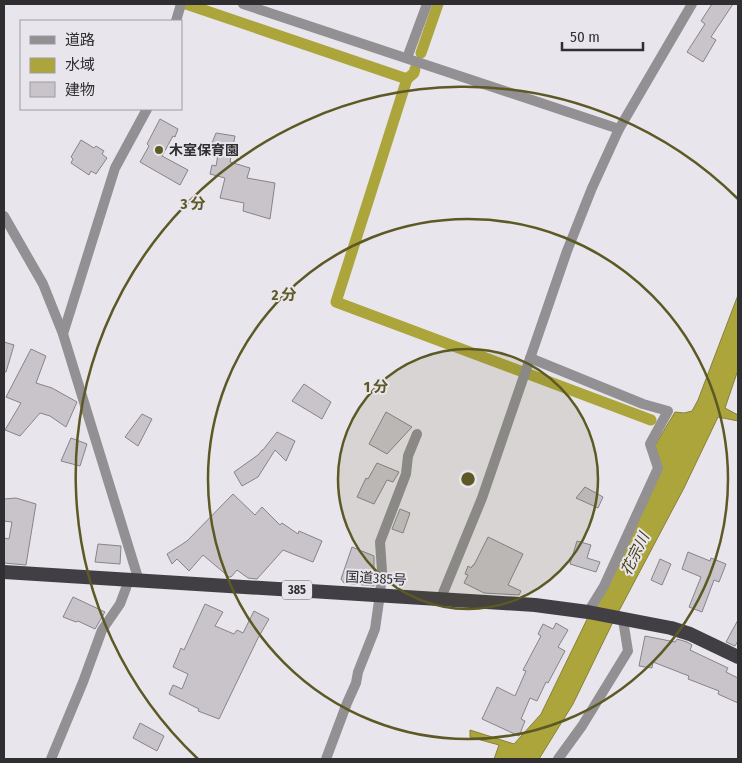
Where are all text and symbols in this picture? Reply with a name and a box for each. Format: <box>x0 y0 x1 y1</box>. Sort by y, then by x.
legend <box>20 20 182 110</box>
scale bar <box>562 20 643 52</box>
text: 50 m <box>570 28 600 46</box>
text: 道路 <box>65 31 95 49</box>
text: 水域 <box>65 56 95 74</box>
text: 建物 <box>65 81 95 99</box>
place label: 木室保育園 <box>169 142 239 159</box>
marker: 木室保育園 <box>153 144 165 156</box>
text: 3 分 <box>179 195 206 213</box>
text: 2 分 <box>270 286 297 304</box>
text: 1 分 <box>364 378 388 396</box>
centre of rings <box>459 470 477 488</box>
water label: 花宗川 <box>617 528 654 578</box>
street label: 国道385号 <box>345 568 407 589</box>
road number: 385 <box>282 580 312 600</box>

